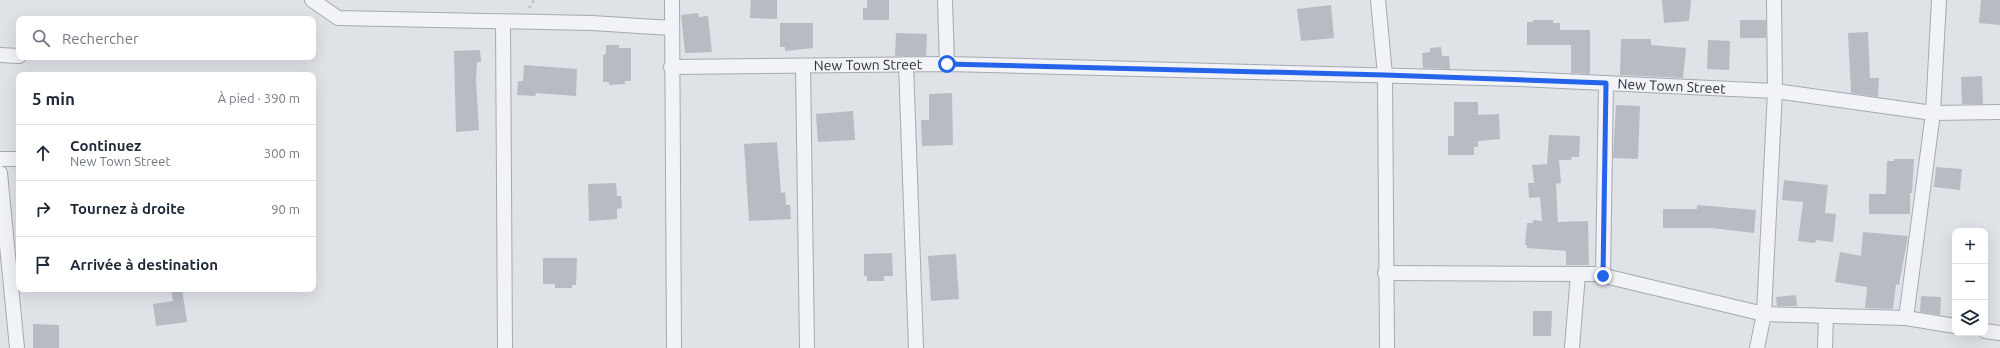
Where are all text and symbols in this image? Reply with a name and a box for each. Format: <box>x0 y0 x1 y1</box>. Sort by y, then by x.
search box <box>16 16 316 60</box>
icon: search <box>30 27 52 49</box>
text: Rechercher <box>62 30 139 47</box>
route start <box>938 55 956 73</box>
street label: New Town Street <box>814 56 923 73</box>
street label: New Town Street <box>1617 76 1727 97</box>
text: 5 min <box>32 89 75 108</box>
text: À pied · 390 m <box>218 91 300 105</box>
text: Continuez <box>70 137 141 154</box>
icon: ahead <box>32 142 54 164</box>
text: 300 m <box>264 146 300 160</box>
text: New Town Street <box>70 154 171 168</box>
icon: right <box>32 198 54 220</box>
text: Tournez à droite <box>70 200 185 217</box>
text: 90 m <box>271 202 300 216</box>
map controls <box>1952 228 1988 336</box>
button: + <box>1952 228 1988 264</box>
icon: arrive <box>32 254 54 276</box>
text: Arrivée à destination <box>70 256 218 273</box>
button: − <box>1952 264 1988 300</box>
route end <box>1594 267 1612 285</box>
button: layers <box>1952 300 1988 336</box>

